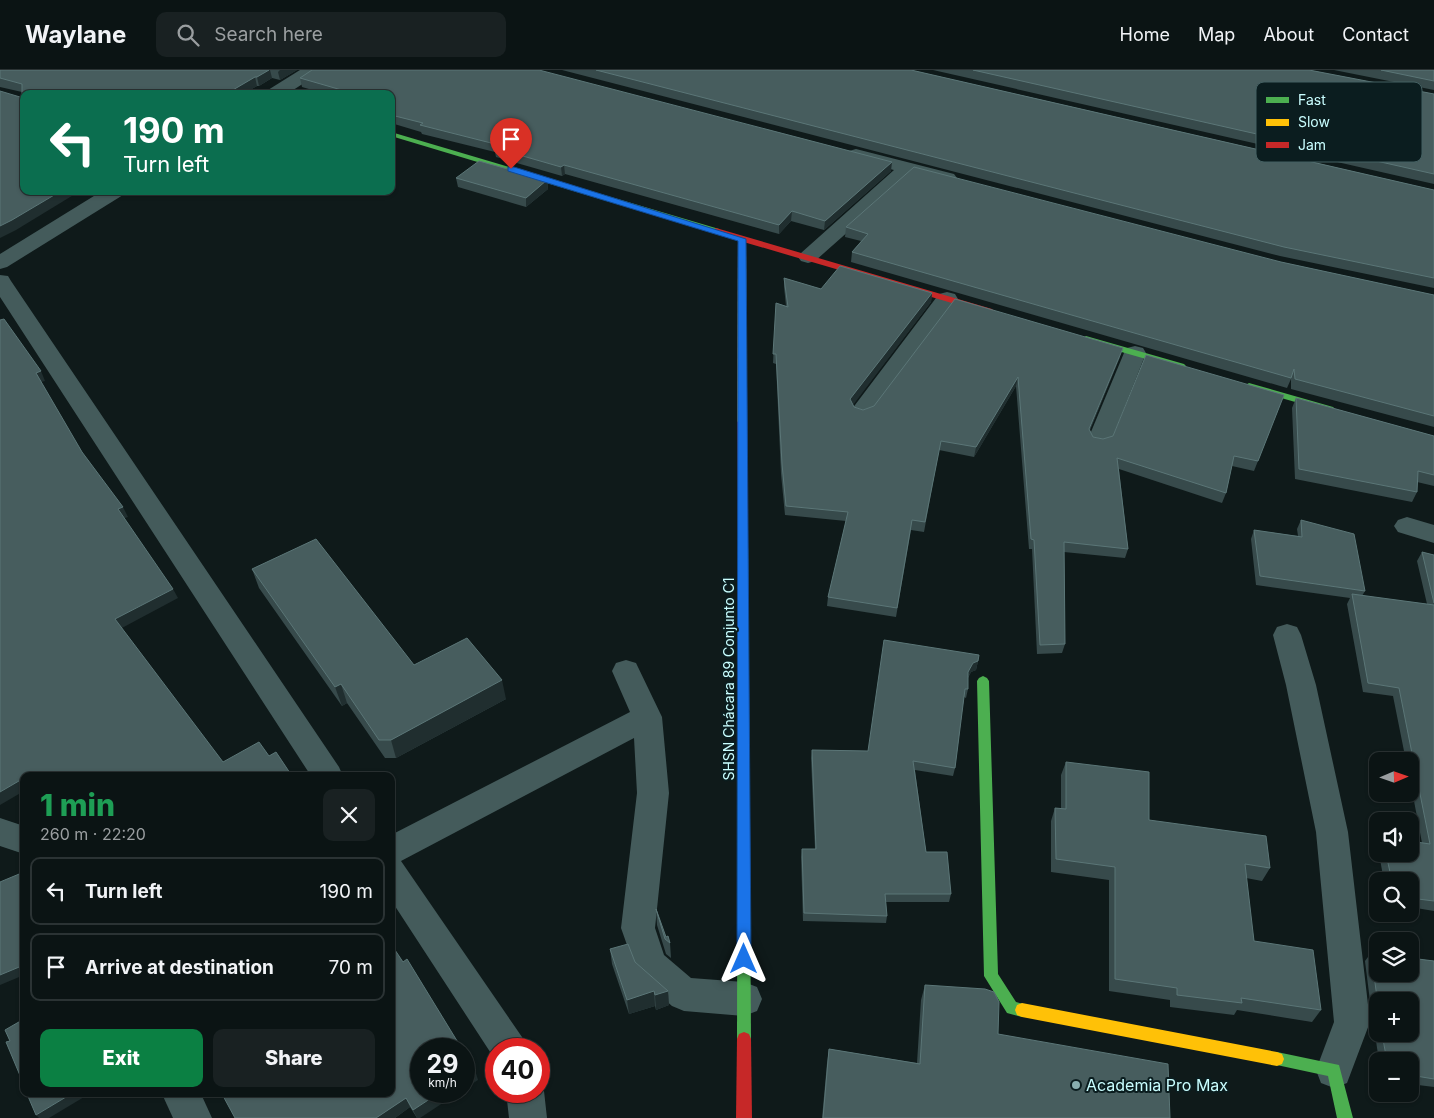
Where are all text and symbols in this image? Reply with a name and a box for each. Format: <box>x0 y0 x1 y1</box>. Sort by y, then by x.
search box <box>156 12 506 57</box>
text: Waylane <box>25 20 126 49</box>
icon: search <box>174 21 202 49</box>
text: Search here <box>214 23 323 46</box>
text: Home <box>1120 24 1170 45</box>
text: Map <box>1198 24 1235 45</box>
text: About <box>1263 24 1314 45</box>
text: Contact <box>1342 24 1409 45</box>
legend <box>1256 82 1422 162</box>
text: Fast <box>1298 91 1326 108</box>
text: 190 m <box>123 109 225 151</box>
icon: left <box>40 110 105 175</box>
text: Slow <box>1298 113 1330 130</box>
pin <box>490 118 532 169</box>
icon: arrive <box>497 125 525 153</box>
text: Jam <box>1298 136 1326 153</box>
text: Turn left <box>123 151 209 177</box>
street label: SHSN Chácara 89 Conjunto C1 <box>720 577 737 781</box>
north arrow <box>1369 752 1419 802</box>
map controls <box>1369 752 1419 1102</box>
text: 1 min <box>40 787 115 823</box>
button: close <box>323 789 375 841</box>
button: sound <box>1369 812 1419 862</box>
text: 260 m · 22:20 <box>40 824 146 844</box>
button: search <box>1369 872 1419 922</box>
icon: left <box>42 877 70 905</box>
text: Turn left <box>85 880 163 903</box>
text: 190 m <box>320 880 373 903</box>
position arrow <box>717 932 769 984</box>
button: layers <box>1369 932 1419 982</box>
icon: arrive <box>42 953 70 981</box>
text: Arrive at destination <box>85 956 274 979</box>
text: 70 m <box>329 956 373 979</box>
button: + <box>1369 992 1419 1042</box>
button: Exit <box>40 1029 203 1087</box>
button: Share <box>213 1029 375 1087</box>
speed limit sign: 40 <box>485 1038 550 1103</box>
text: 29 <box>427 1049 458 1079</box>
button: − <box>1369 1052 1419 1102</box>
text: km/h <box>428 1075 457 1090</box>
place label: Academia Pro Max <box>1086 1075 1228 1095</box>
marker: Academia Pro Max <box>1070 1079 1082 1091</box>

